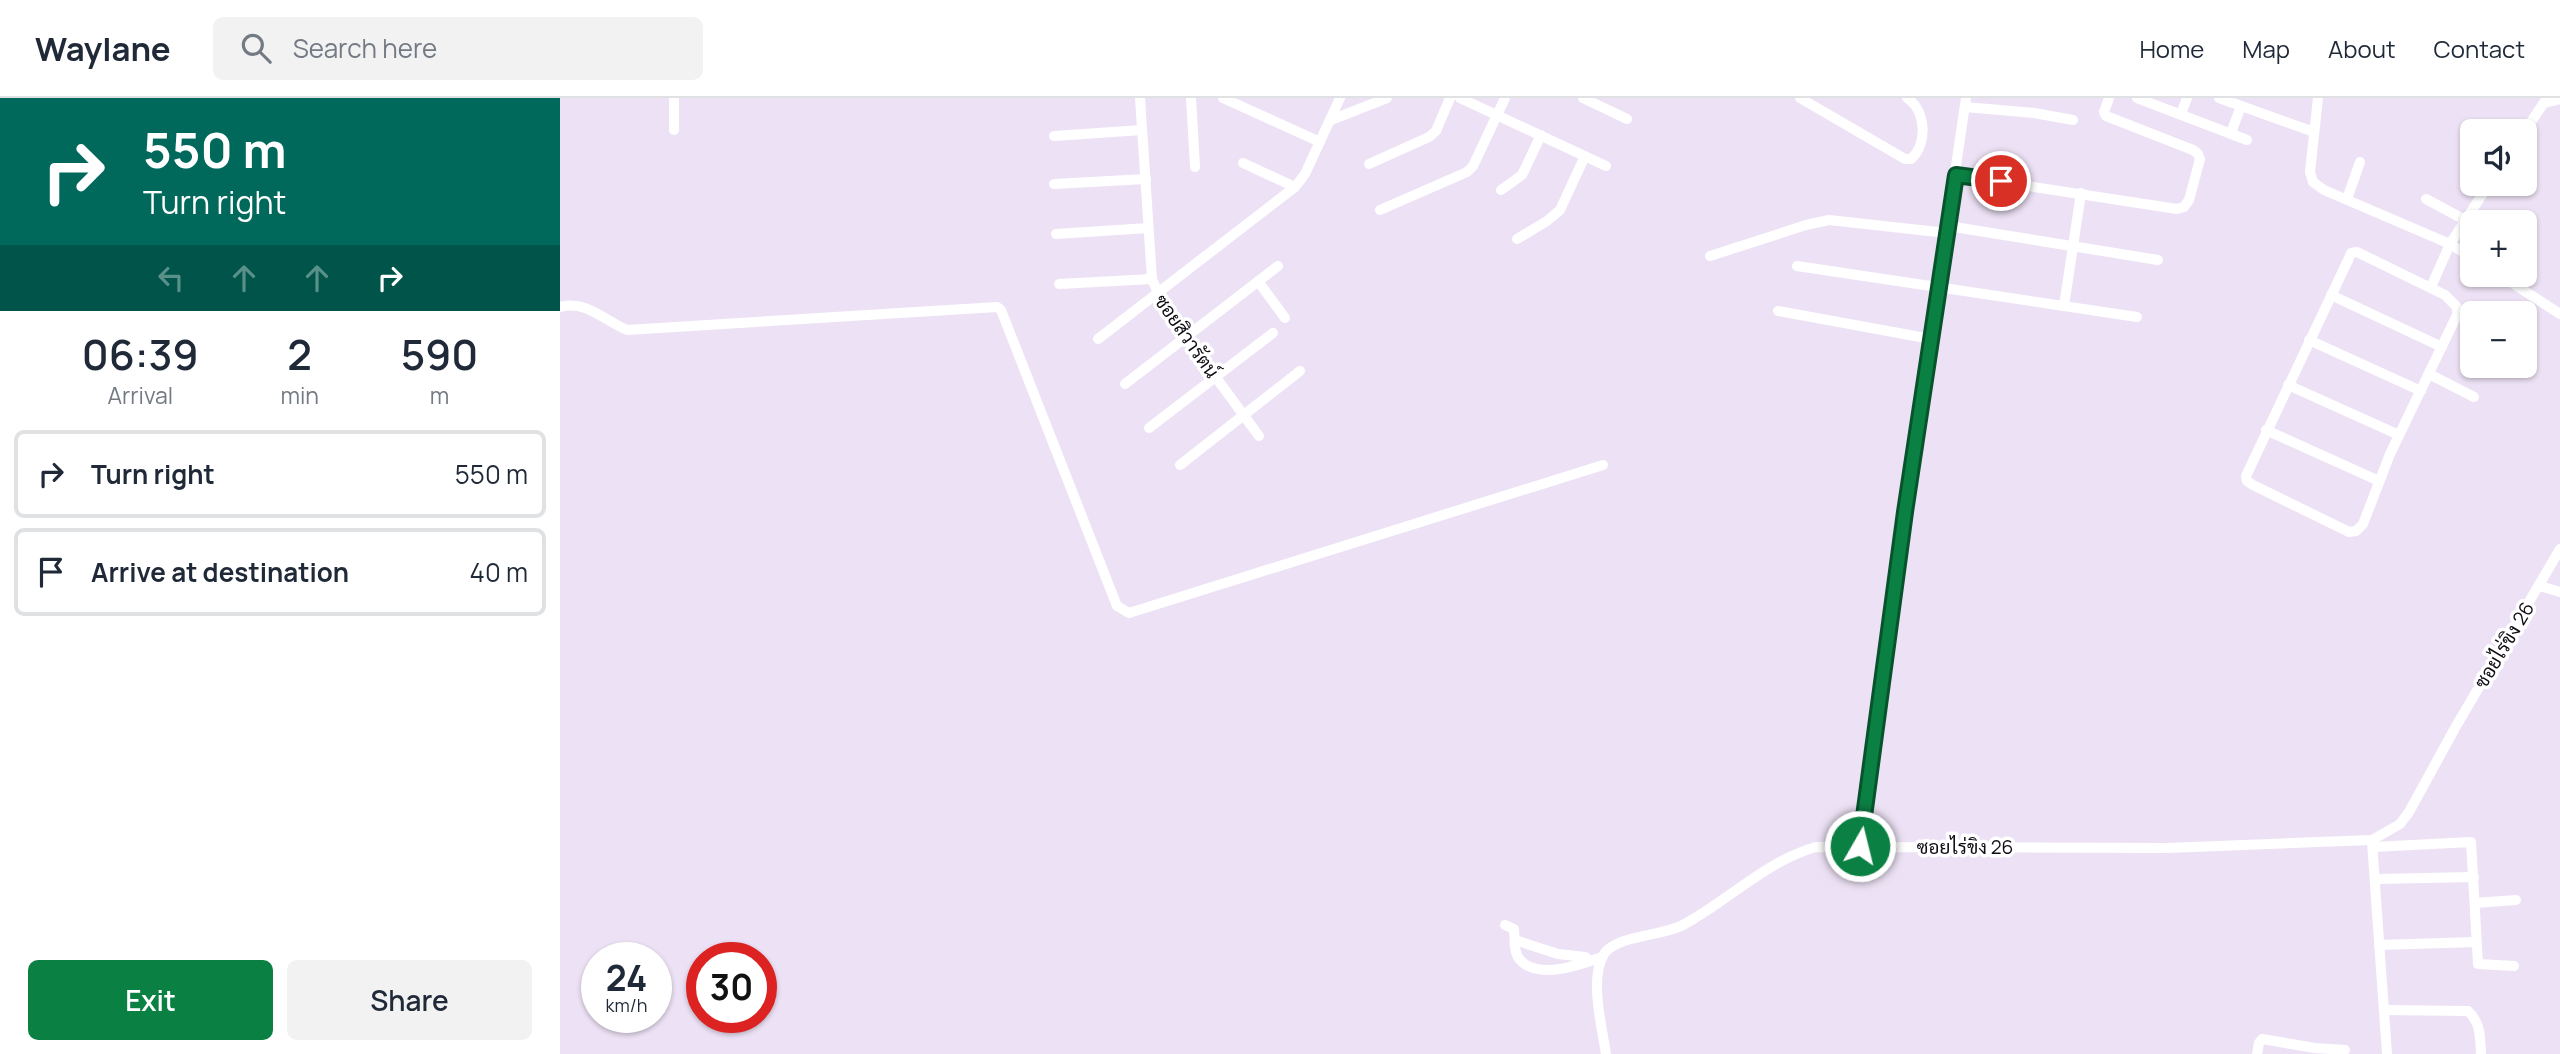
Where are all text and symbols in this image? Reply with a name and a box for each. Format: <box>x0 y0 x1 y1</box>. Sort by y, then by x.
search box <box>213 17 703 80</box>
text: Waylane <box>35 26 171 71</box>
icon: search <box>237 29 275 67</box>
text: Search here <box>293 30 437 66</box>
text: Home <box>2139 32 2204 65</box>
text: Map <box>2242 32 2290 65</box>
text: About <box>2328 32 2396 65</box>
text: Contact <box>2434 32 2525 65</box>
text: 550 m <box>143 116 287 183</box>
map controls <box>2460 119 2537 378</box>
button: sound <box>2460 119 2537 196</box>
icon: right <box>28 126 119 217</box>
pin <box>1971 151 2031 211</box>
icon: arrive <box>1982 162 2020 200</box>
text: Turn right <box>143 180 286 224</box>
button: + <box>2460 210 2537 287</box>
icon: left <box>152 259 190 297</box>
icon: ahead <box>225 259 263 297</box>
icon: ahead <box>298 259 336 297</box>
icon: right <box>371 259 409 297</box>
street label: ซอยสิวารัตน์ <box>1149 289 1225 383</box>
button: − <box>2460 301 2537 378</box>
text: 06:39 <box>82 325 199 383</box>
text: 2 <box>287 325 312 383</box>
text: 590 <box>401 325 478 383</box>
text: Arrival <box>107 379 173 411</box>
text: min <box>280 379 319 411</box>
text: m <box>430 379 449 411</box>
icon: right <box>32 455 70 493</box>
text: Turn right <box>91 456 215 492</box>
text: 550 m <box>455 456 528 492</box>
icon: arrive <box>32 553 70 591</box>
text: Arrive at destination <box>91 554 349 590</box>
text: 40 m <box>470 554 528 590</box>
street label: ซอยไร่ขิง 26 <box>2468 597 2540 693</box>
position arrow <box>1823 809 1897 883</box>
street label: ซอยไร่ขิง 26 <box>1917 834 2013 860</box>
speed limit sign: 30 <box>686 942 777 1033</box>
text: 24 <box>606 954 647 1002</box>
button: Exit <box>28 960 273 1040</box>
button: Share <box>287 960 532 1040</box>
text: km/h <box>606 993 647 1017</box>

